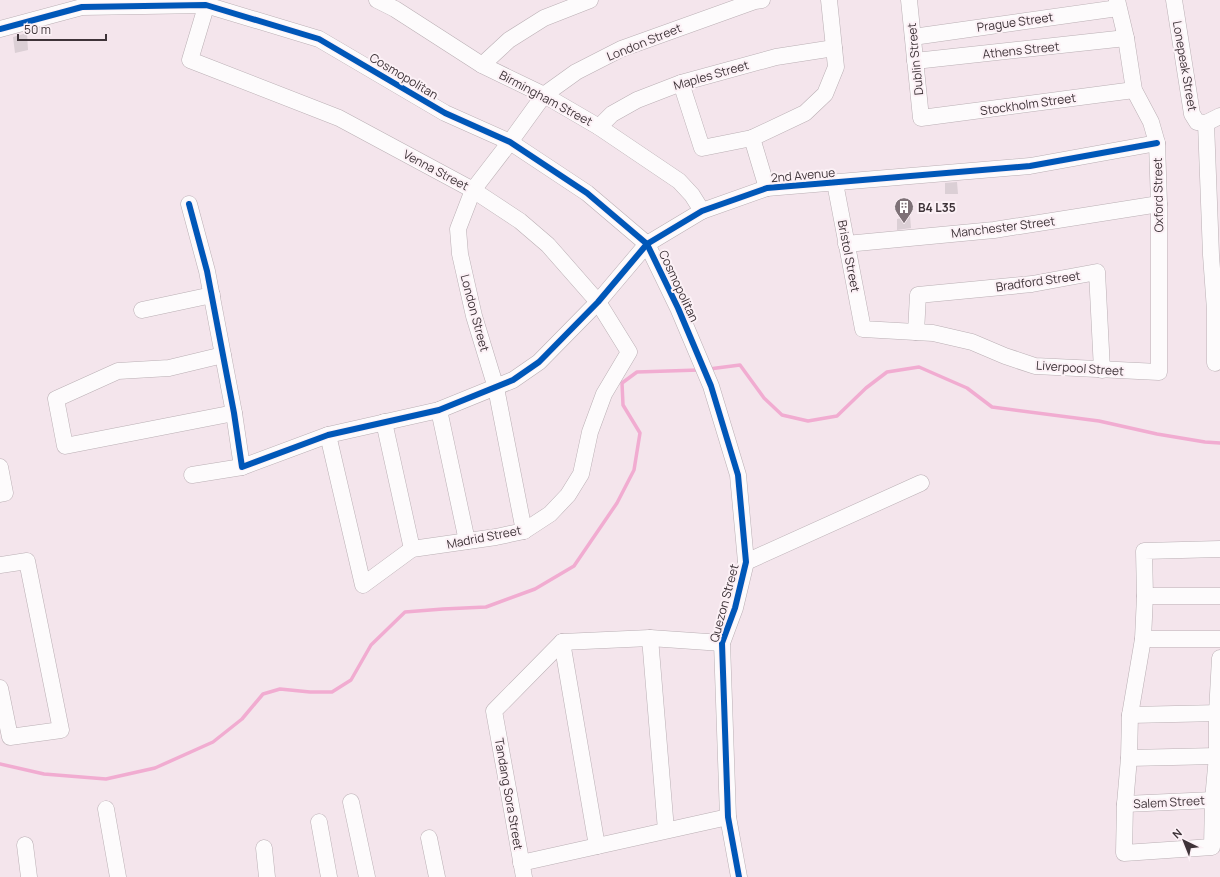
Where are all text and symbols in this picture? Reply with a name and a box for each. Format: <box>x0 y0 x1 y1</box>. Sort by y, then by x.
street label: Prague Street <box>976 8 1054 36</box>
scale bar <box>18 16 106 42</box>
street label: London Street <box>604 19 684 65</box>
street label: Lonepeak Street <box>1169 20 1201 113</box>
text: 50 m <box>24 21 51 38</box>
street label: Dublin Street <box>903 22 927 96</box>
street label: Athens Street <box>982 37 1060 62</box>
street label: Cosmopolitan <box>366 49 442 103</box>
street label: Maples Street <box>671 56 751 94</box>
street label: Birmingham Street <box>496 66 596 130</box>
street label: Stockholm Street <box>979 89 1077 119</box>
street label: Venna Street <box>400 146 472 194</box>
street label: Oxford Street <box>1149 157 1167 233</box>
street label: 2nd Avenue <box>770 164 836 186</box>
building icon: B4 L35 <box>893 196 915 224</box>
place label: B4 L35 <box>918 199 956 216</box>
street label: Manchester Street <box>950 212 1056 242</box>
street label: Bristol Street <box>834 219 864 294</box>
street label: Cosmopolitan <box>655 247 703 325</box>
street label: Bradford Street <box>995 267 1082 295</box>
street label: London Street <box>457 273 494 354</box>
street label: Liverpool Street <box>1036 356 1125 380</box>
street label: Madrid Street <box>445 521 523 553</box>
street label: Quezon Street <box>705 562 743 644</box>
street label: Tandang Sora Street <box>491 737 527 851</box>
street label: Salem Street <box>1133 792 1205 812</box>
north arrow <box>1164 821 1204 861</box>
text: N <box>1169 825 1185 842</box>

